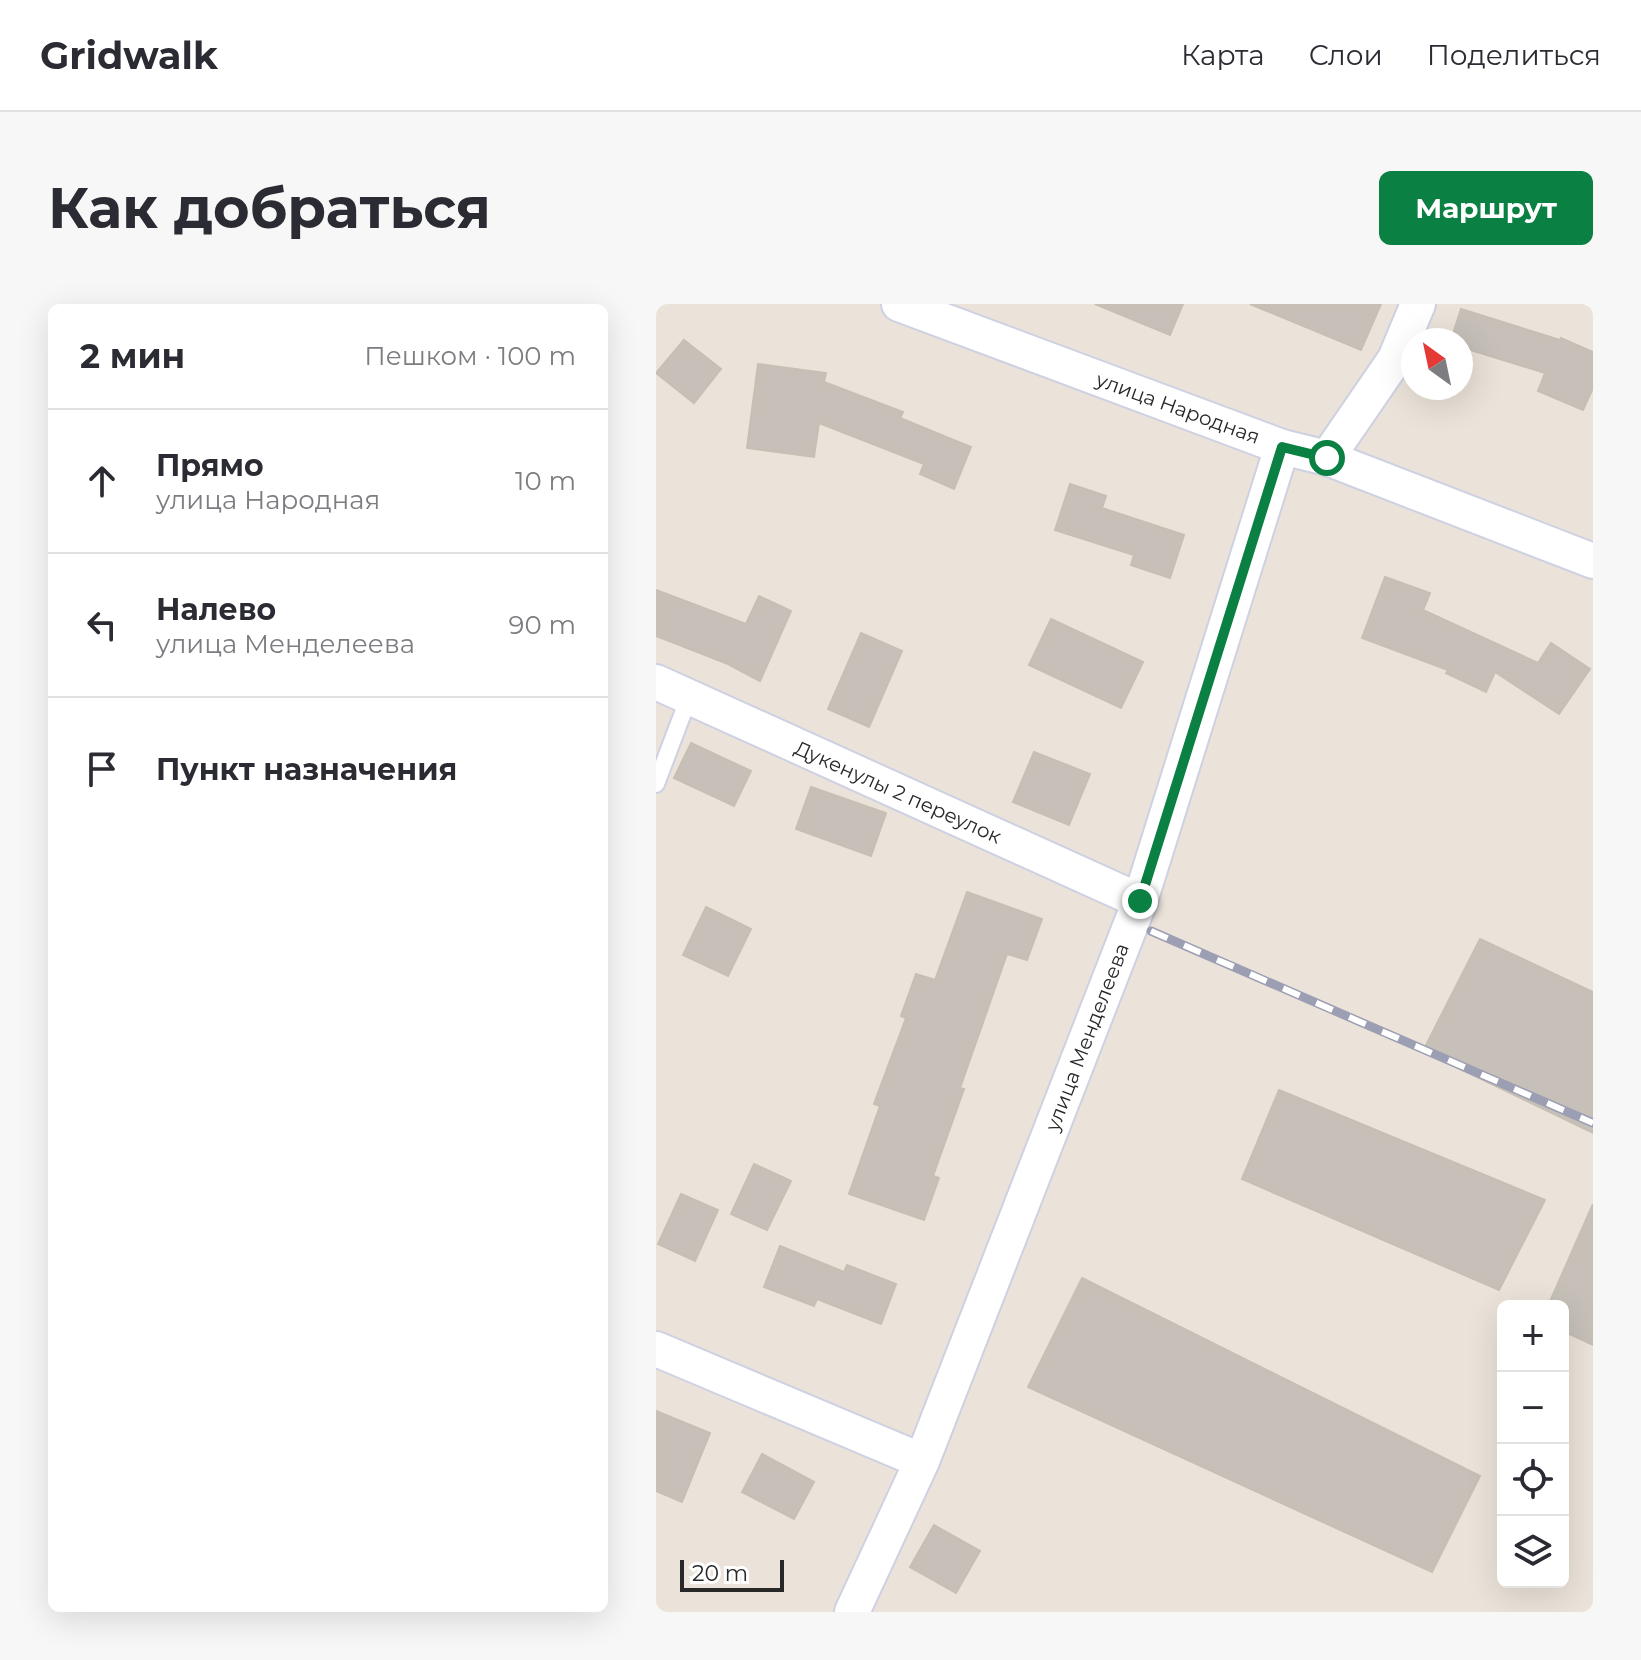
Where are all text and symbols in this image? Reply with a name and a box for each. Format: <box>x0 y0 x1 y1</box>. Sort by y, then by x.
text: Gridwalk <box>40 32 218 79</box>
text: Карта <box>1181 38 1265 72</box>
text: Слои <box>1309 38 1383 72</box>
text: Поделиться <box>1427 38 1601 72</box>
button: Маршрут <box>1379 171 1593 245</box>
text: Как добраться <box>48 174 491 242</box>
north arrow <box>1401 328 1473 400</box>
text: 2 мин <box>80 335 185 377</box>
text: Пешком · 100 m <box>364 340 576 372</box>
street label: улица Народная <box>1092 367 1263 449</box>
route start <box>1309 440 1345 476</box>
text: Прямо <box>156 447 264 484</box>
icon: ahead <box>80 459 124 503</box>
text: 10 m <box>515 465 576 497</box>
text: улица Народная <box>156 484 380 516</box>
text: Налево <box>156 591 276 628</box>
icon: left <box>80 603 124 647</box>
text: 90 m <box>509 609 576 641</box>
text: улица Менделеева <box>156 628 415 660</box>
street label: Дукенулы 2 переулок <box>791 736 1005 849</box>
icon: arrive <box>80 747 124 791</box>
text: Пункт назначения <box>156 751 457 788</box>
route end <box>1122 883 1158 919</box>
street label: улица Менделеева <box>1040 940 1134 1135</box>
map controls <box>1497 1300 1569 1588</box>
button: + <box>1497 1300 1569 1372</box>
button: − <box>1497 1372 1569 1444</box>
button: locate <box>1497 1444 1569 1516</box>
button: layers <box>1497 1516 1569 1588</box>
scale bar <box>680 1556 784 1592</box>
text: 20 m <box>692 1560 748 1587</box>

